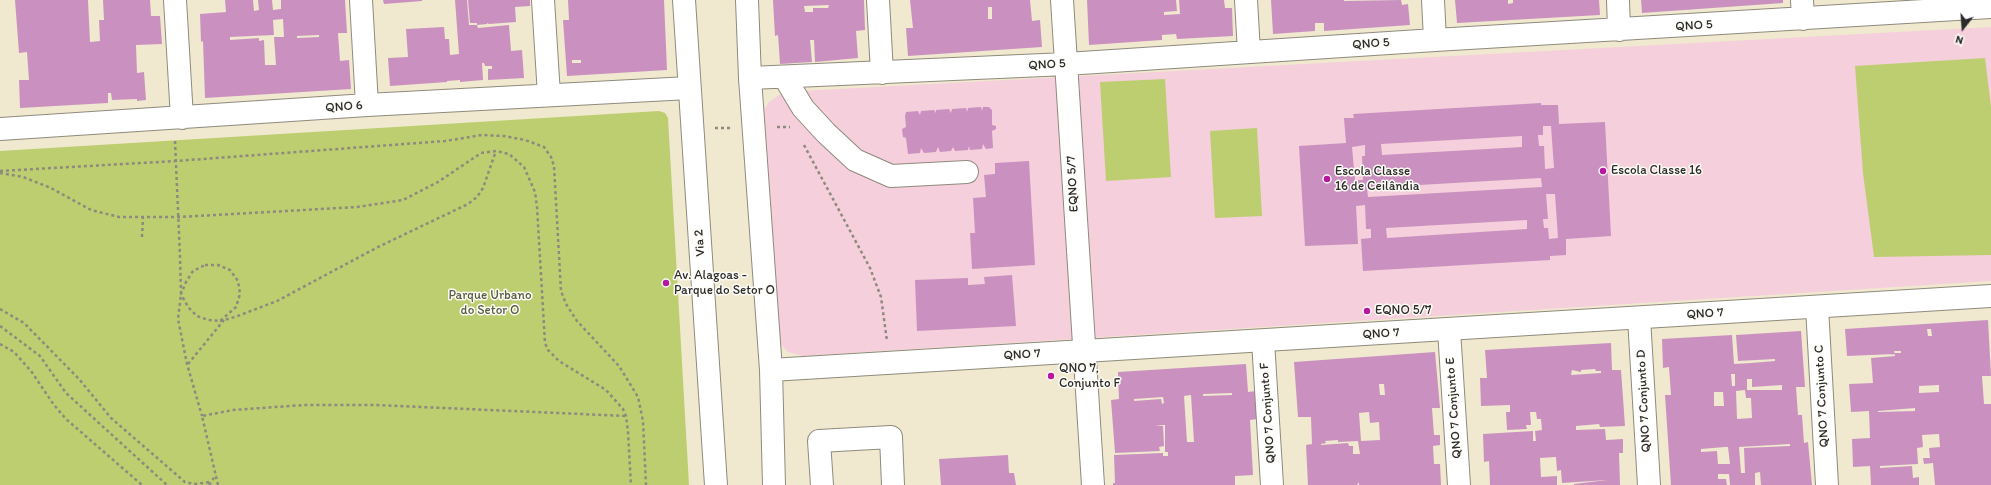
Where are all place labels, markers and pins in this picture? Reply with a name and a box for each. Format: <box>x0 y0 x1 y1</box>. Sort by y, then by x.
place label: Escola Classe 16 <box>1611 163 1702 179</box>
place label: Escola Classe 16 de Ceilândia <box>1335 164 1419 195</box>
marker: Escola Classe 16 <box>1598 166 1608 176</box>
marker: Escola Classe 16 de Ceilândia <box>1322 174 1332 184</box>
place label: Av. Alagoas - Parque do Setor O <box>674 268 775 299</box>
marker: Av. Alagoas - Parque do Setor O <box>661 278 671 288</box>
place label: EQNO 5/7 <box>1375 303 1431 319</box>
marker: EQNO 5/7 <box>1362 306 1372 316</box>
place label: QNO 7, Conjunto F <box>1059 361 1120 392</box>
marker: QNO 7, Conjunto F <box>1046 371 1056 381</box>

